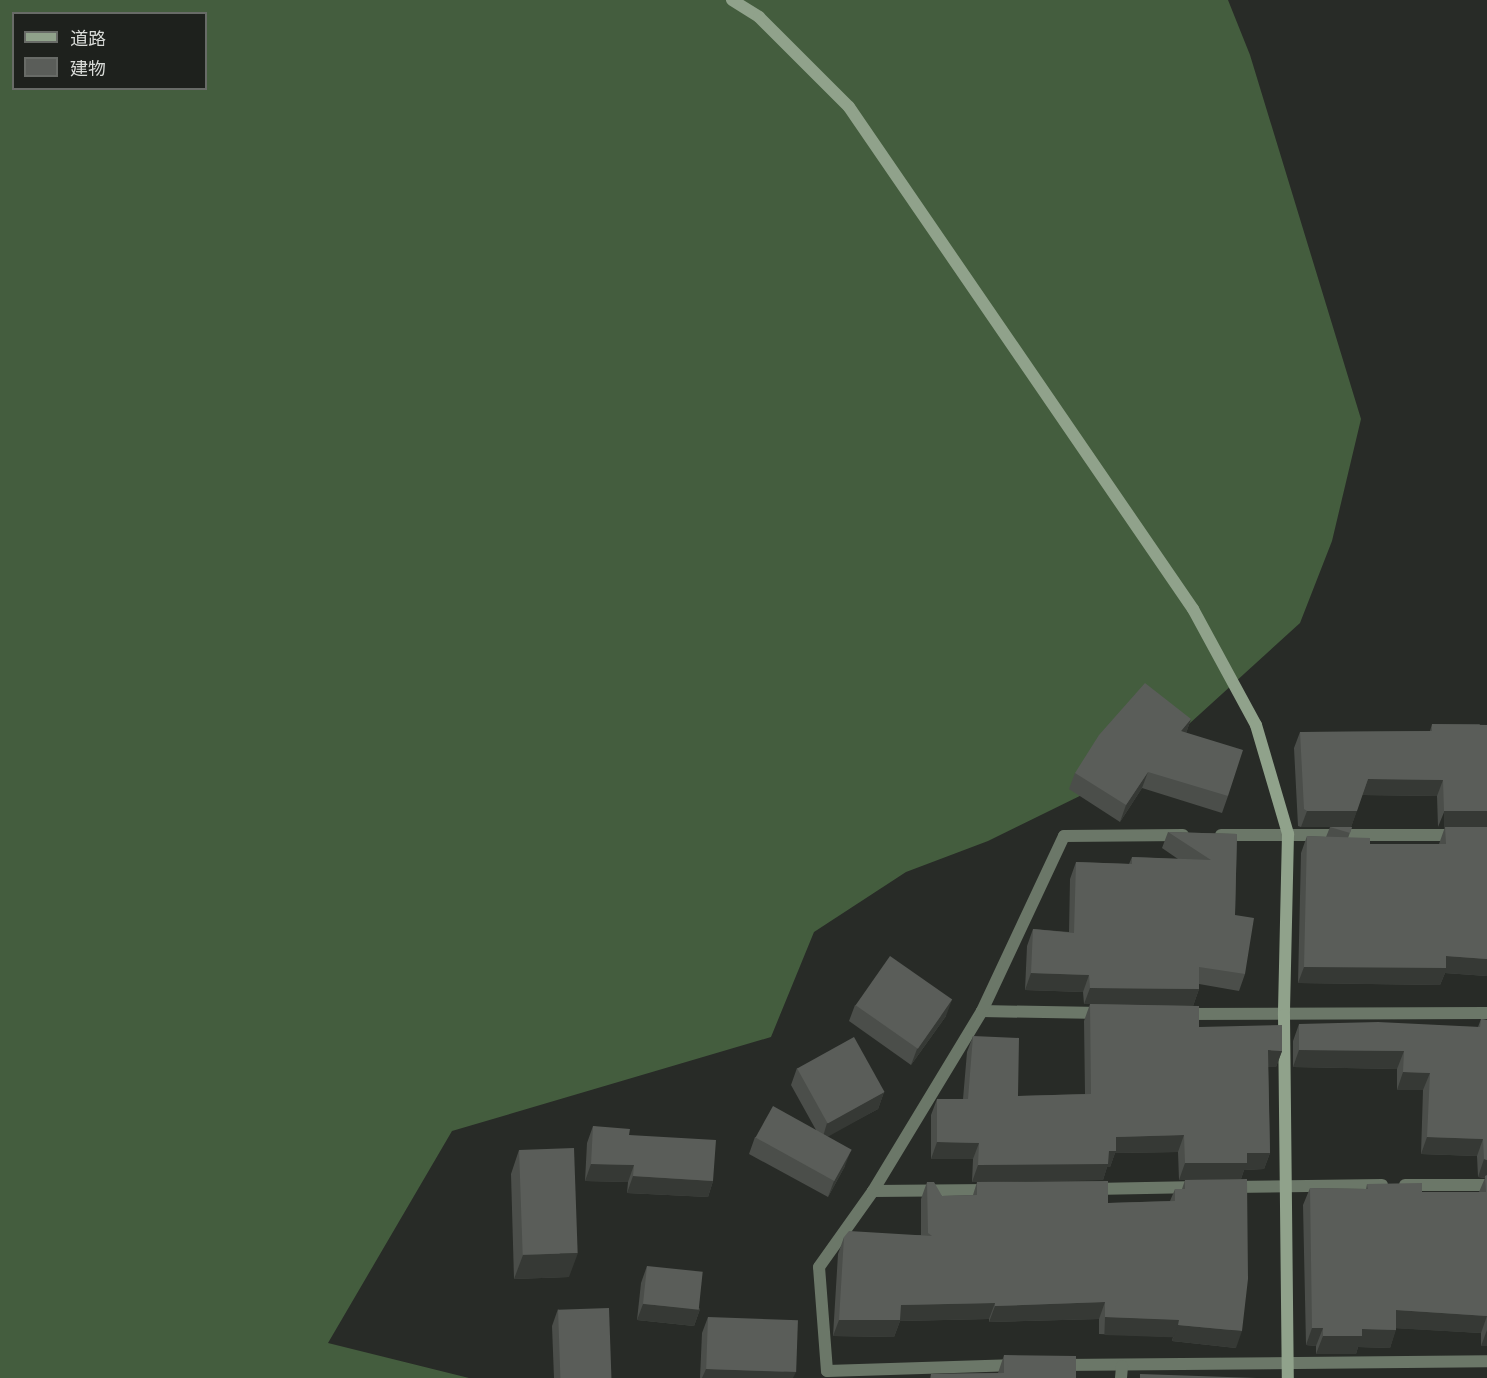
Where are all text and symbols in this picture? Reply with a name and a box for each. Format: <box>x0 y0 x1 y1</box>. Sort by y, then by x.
legend <box>12 12 207 90</box>
text: 道路 <box>70 28 106 50</box>
text: 建物 <box>70 58 106 80</box>

